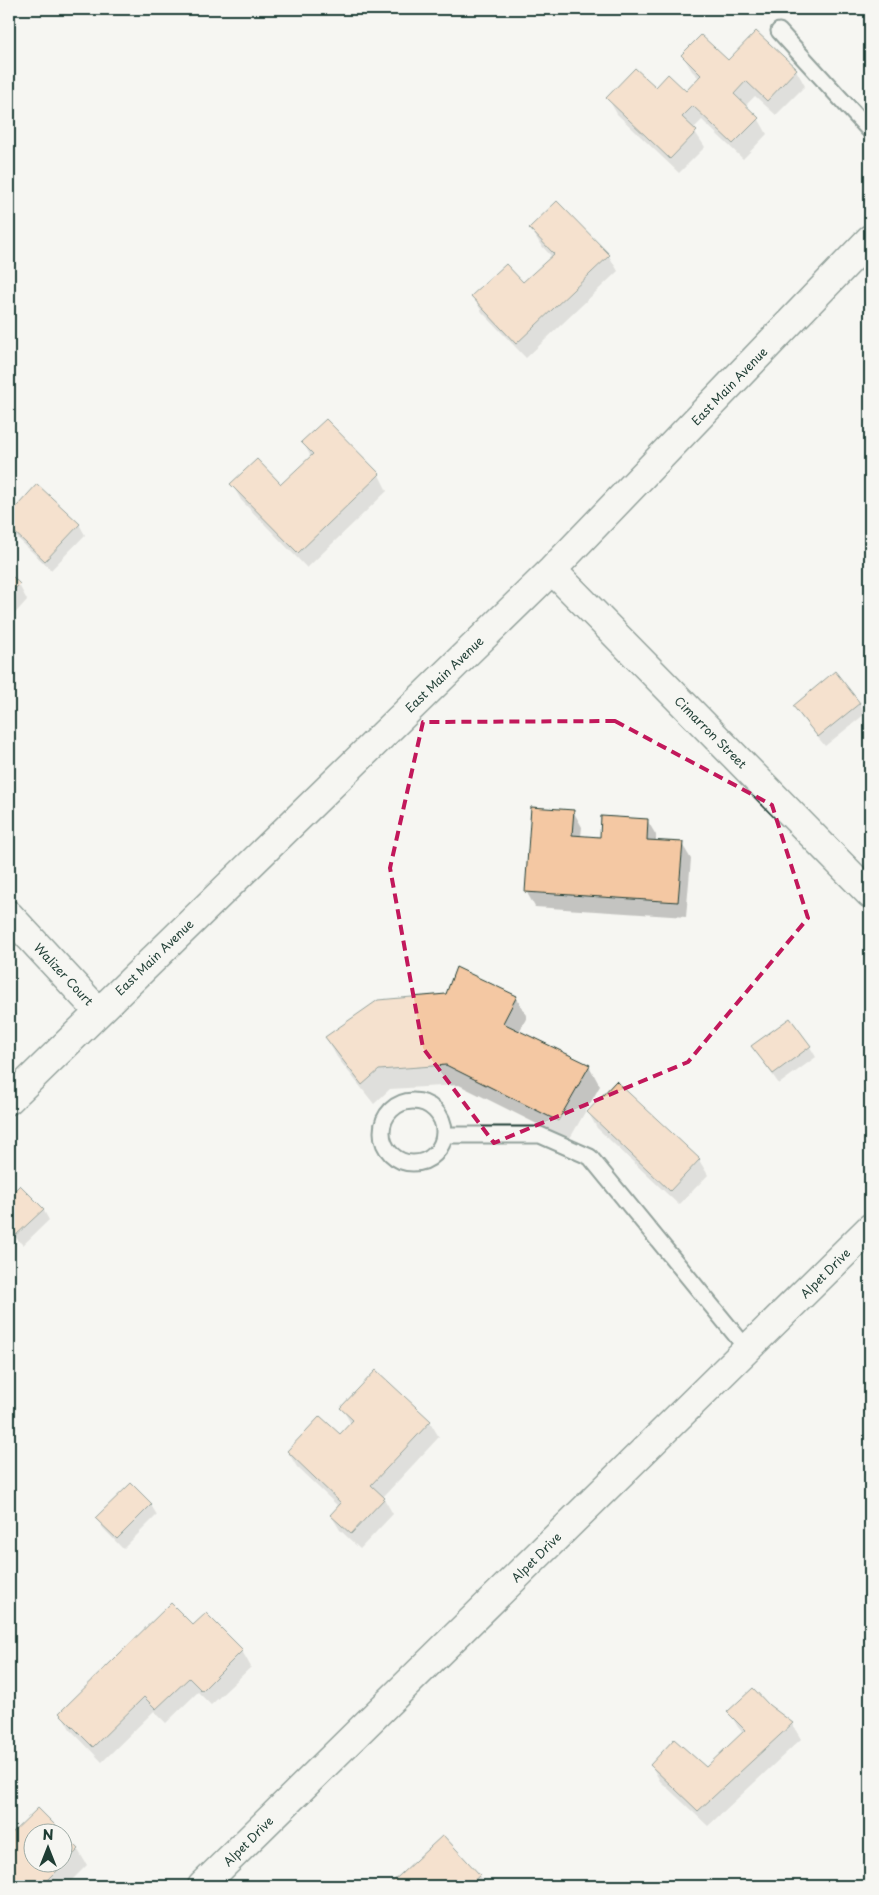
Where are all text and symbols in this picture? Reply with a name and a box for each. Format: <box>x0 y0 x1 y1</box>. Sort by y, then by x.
street label: East Main Avenue <box>687 343 771 429</box>
street label: East Main Avenue <box>401 632 487 716</box>
street label: Cimarron Street <box>671 692 751 772</box>
street label: East Main Avenue <box>111 915 197 999</box>
street label: Walizer Court <box>30 939 98 1009</box>
street label: Alpet Drive <box>796 1244 854 1302</box>
street label: Alpet Drive <box>507 1528 565 1586</box>
street label: Alpet Drive <box>219 1812 277 1870</box>
north arrow <box>22 1822 72 1872</box>
text: N <box>42 1824 54 1845</box>

